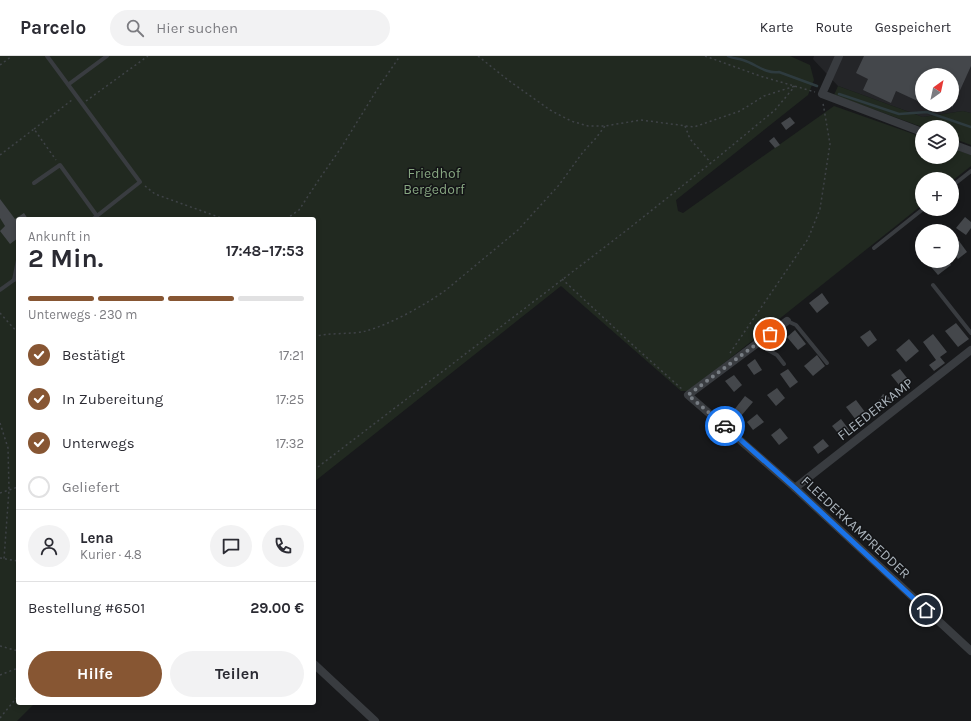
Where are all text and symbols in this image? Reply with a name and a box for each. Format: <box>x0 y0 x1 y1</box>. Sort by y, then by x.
search box <box>110 10 390 46</box>
text: Parcelo <box>20 17 86 39</box>
icon: search <box>124 17 146 39</box>
text: Hier suchen <box>156 19 238 37</box>
text: Karte <box>760 19 794 36</box>
text: Route <box>816 19 853 36</box>
text: Gespeichert <box>875 19 951 36</box>
north arrow <box>915 68 959 112</box>
map controls <box>915 68 959 268</box>
button: layers <box>915 120 959 164</box>
park label: Friedhof Bergedorf <box>403 165 465 198</box>
button: + <box>915 172 959 216</box>
button: − <box>915 224 959 268</box>
text: Ankunft in <box>28 229 91 244</box>
text: 17:48–17:53 <box>226 242 304 260</box>
text: 2 Min. <box>28 243 103 274</box>
text: Unterwegs · 230 m <box>28 307 138 322</box>
pin <box>753 317 787 351</box>
icon: bag <box>759 323 781 345</box>
icon: check <box>28 344 50 366</box>
text: Bestätigt <box>62 346 125 364</box>
text: 17:21 <box>279 348 304 363</box>
street label: FLEEDERKAMP <box>834 374 917 444</box>
icon: check <box>28 388 50 410</box>
text: In Zubereitung <box>62 390 163 408</box>
text: 17:25 <box>276 392 304 407</box>
courier <box>705 406 745 446</box>
icon: car <box>714 415 736 437</box>
icon: check <box>28 432 50 454</box>
text: Unterwegs <box>62 434 135 452</box>
text: 17:32 <box>275 436 304 451</box>
street label: FLEEDERKAMPREDDER <box>798 472 914 582</box>
text: Geliefert <box>62 478 120 496</box>
button: person <box>28 525 70 567</box>
button: chat <box>210 525 252 567</box>
button: phone <box>262 525 304 567</box>
text: Lena <box>80 529 113 547</box>
text: Kurier · 4.8 <box>80 547 142 562</box>
pin <box>909 593 943 627</box>
text: Bestellung #6501 <box>28 599 145 617</box>
text: 29.00 € <box>250 599 304 617</box>
icon: home <box>915 599 937 621</box>
button: Hilfe <box>28 651 162 697</box>
button: Teilen <box>170 651 304 697</box>

